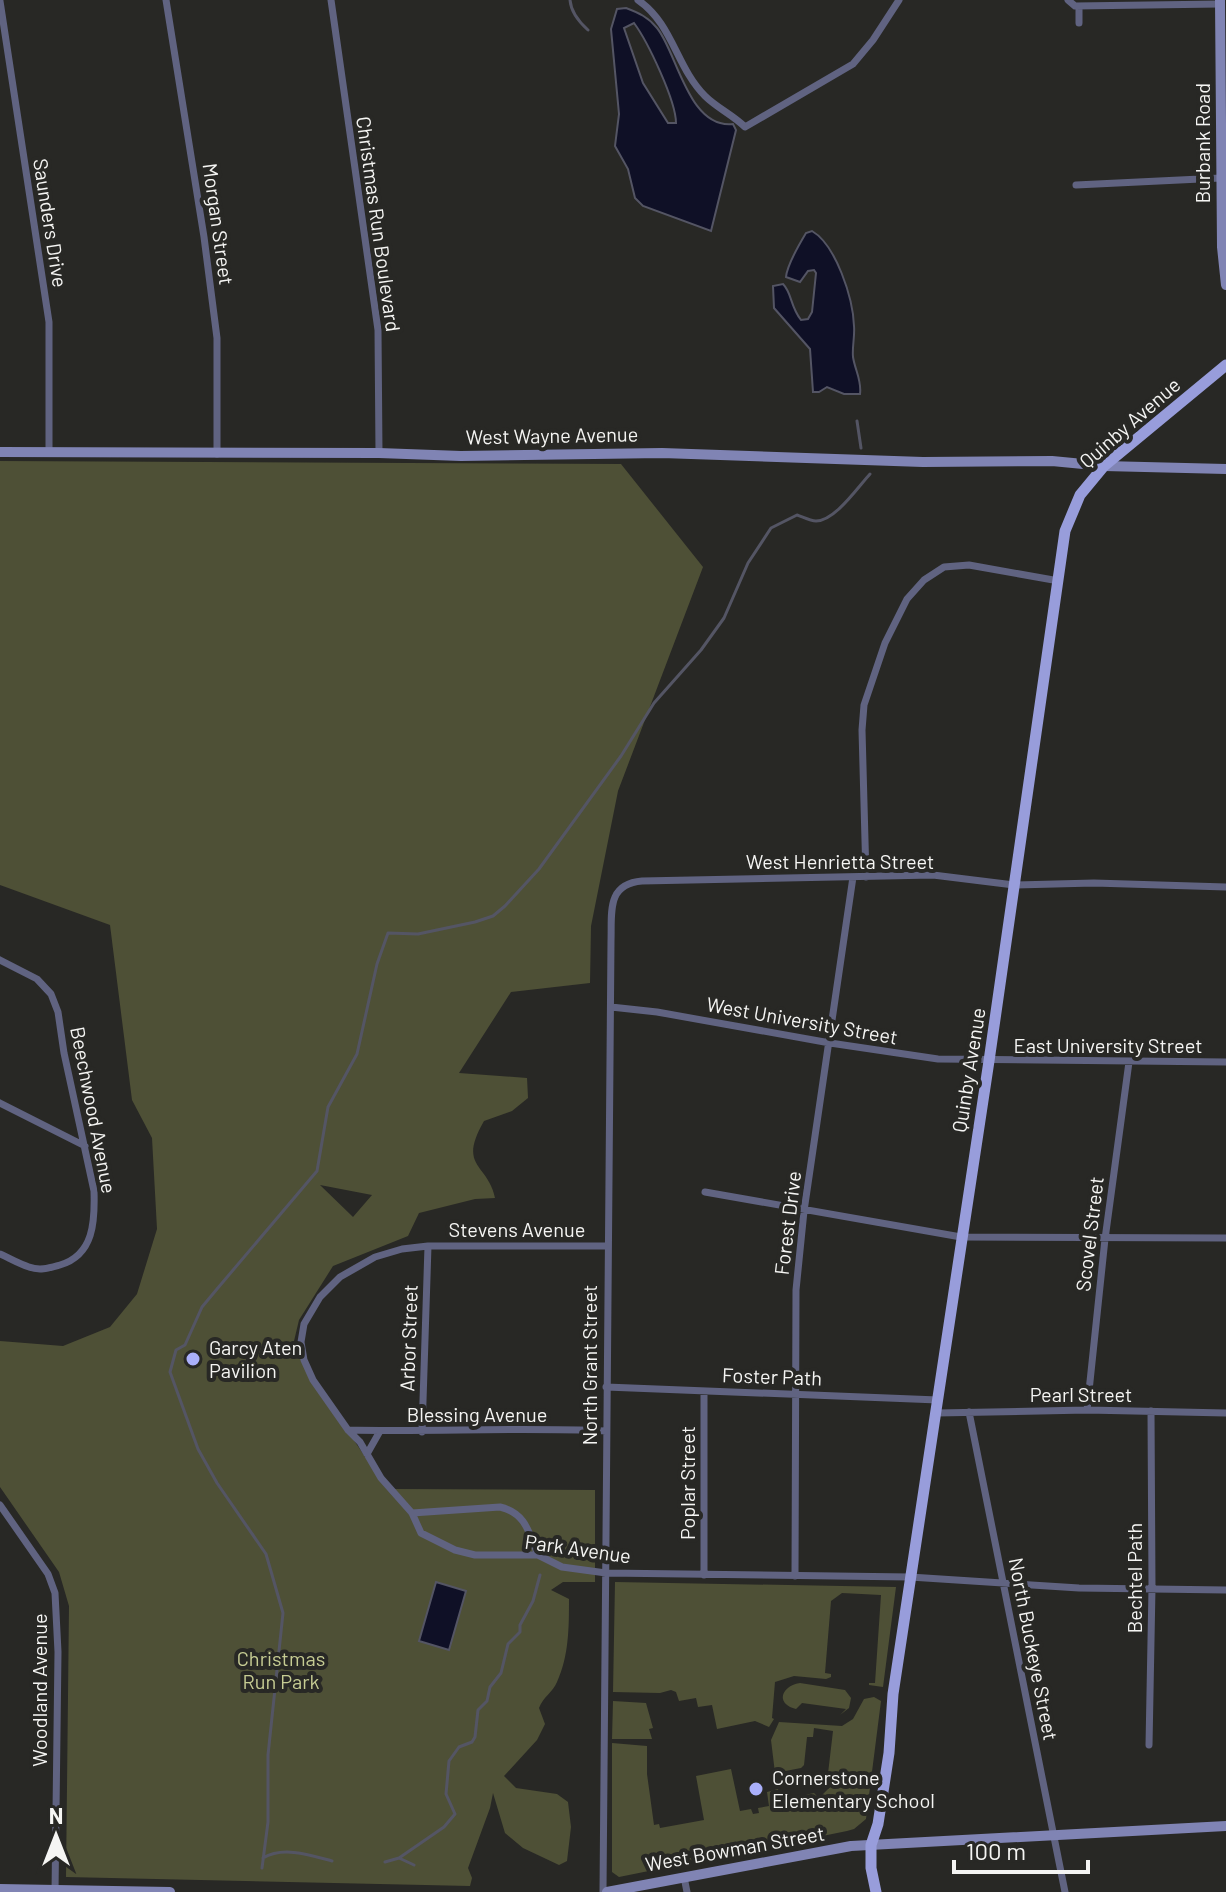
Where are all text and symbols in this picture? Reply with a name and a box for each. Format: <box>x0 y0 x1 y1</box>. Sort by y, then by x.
street label: Burbank Road <box>1190 83 1214 203</box>
street label: Christmas Run Boulevard <box>352 115 406 333</box>
street label: Saunders Drive <box>29 157 73 289</box>
street label: Morgan Street <box>199 162 239 286</box>
street label: Quinby Avenue <box>1074 372 1185 473</box>
street label: West Wayne Avenue <box>465 421 639 449</box>
street label: West Henrietta Street <box>746 849 934 873</box>
street label: West University Street <box>705 991 900 1049</box>
street label: Quinby Avenue <box>946 1006 990 1134</box>
street label: Beechwood Avenue <box>66 1024 122 1195</box>
street label: East University Street <box>1014 1033 1202 1057</box>
street label: Forest Drive <box>769 1170 805 1276</box>
street label: Scovel Street <box>1070 1175 1108 1293</box>
street label: Stevens Avenue <box>449 1217 585 1241</box>
street label: Arbor Street <box>394 1284 422 1392</box>
street label: North Grant Street <box>577 1285 601 1445</box>
place label: Garcy Aten Pavilion <box>209 1335 302 1382</box>
marker: Garcy Aten Pavilion <box>184 1350 202 1368</box>
street label: Foster Path <box>722 1362 822 1390</box>
street label: Pearl Street <box>1030 1382 1132 1406</box>
street label: Blessing Avenue <box>407 1402 547 1426</box>
street label: Poplar Street <box>675 1426 699 1540</box>
street label: Bechtel Path <box>1122 1523 1146 1633</box>
street label: Park Avenue <box>524 1529 633 1567</box>
street label: North Buckeye Street <box>1004 1555 1063 1742</box>
street label: Woodland Avenue <box>27 1613 51 1767</box>
park label: Christmas Run Park <box>237 1646 325 1693</box>
place label: Cornerstone Elementary School <box>772 1765 935 1812</box>
marker: Cornerstone Elementary School <box>747 1780 765 1798</box>
north arrow <box>16 1796 96 1876</box>
text: N <box>49 1802 63 1828</box>
street label: West Bowman Street <box>643 1820 826 1876</box>
scale bar <box>954 1824 1088 1874</box>
text: 100 m <box>966 1836 1026 1865</box>

